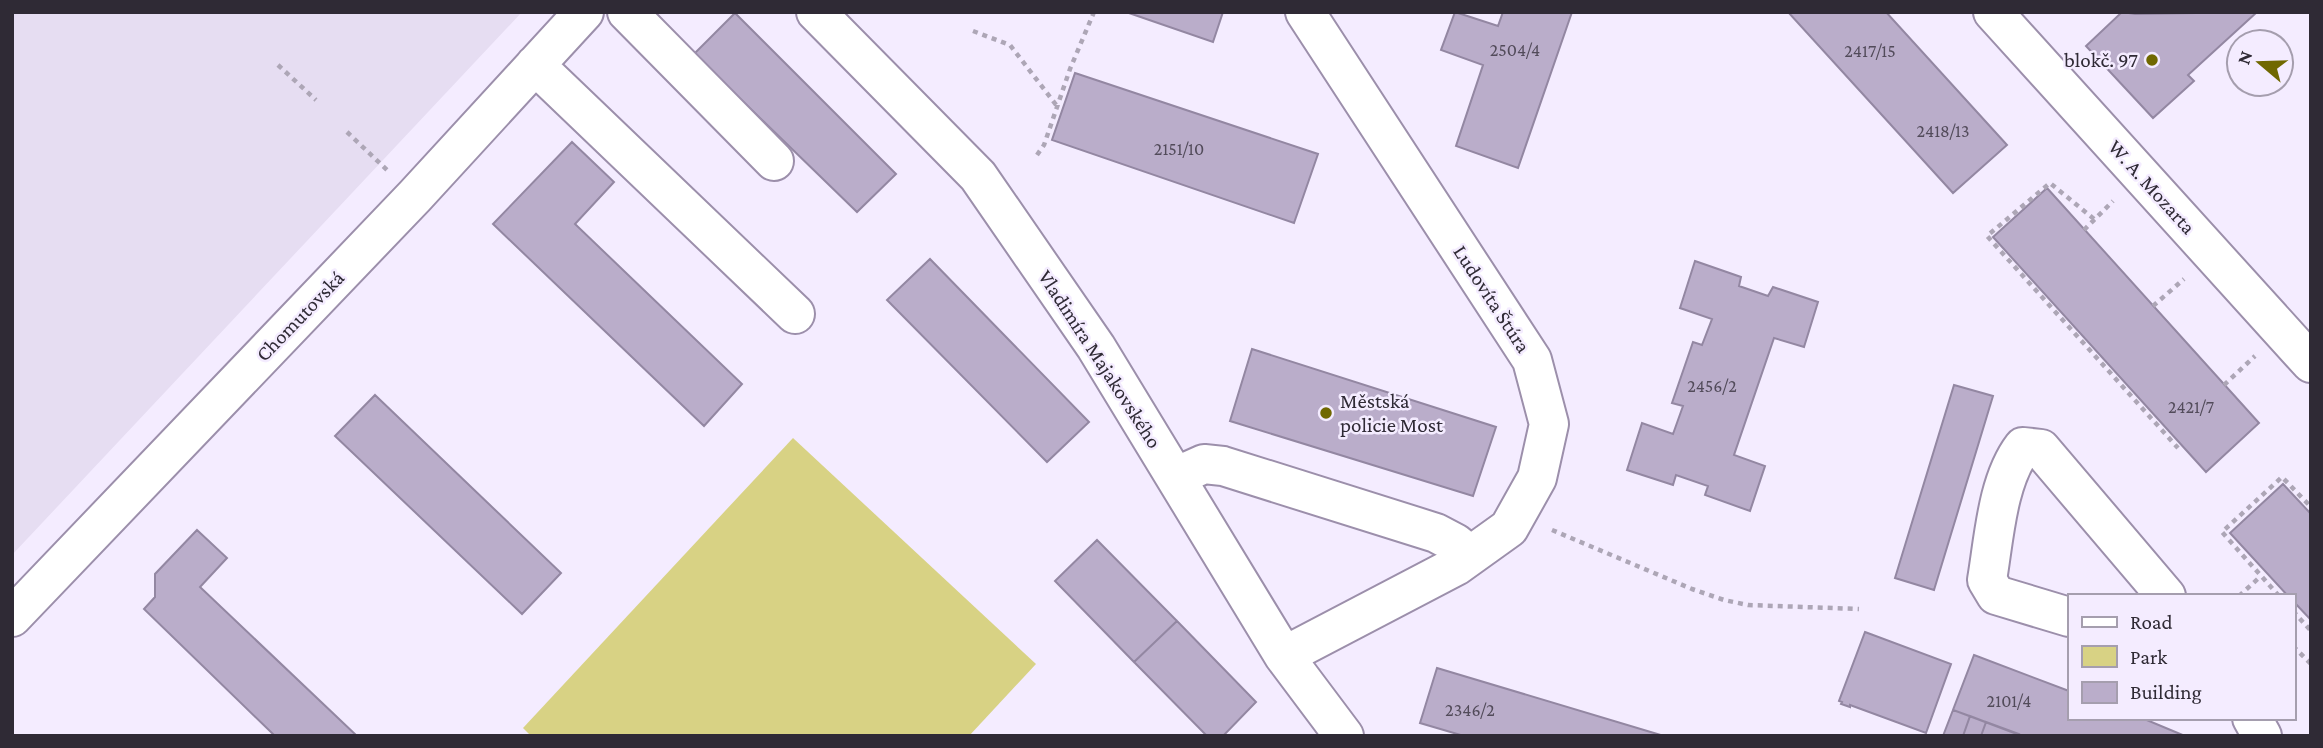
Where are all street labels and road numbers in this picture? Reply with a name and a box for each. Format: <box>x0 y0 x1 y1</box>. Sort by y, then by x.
street label: W. A. Mozarta <box>2103 135 2201 239</box>
street label: Ludovíta Štúra <box>1448 241 1536 357</box>
street label: Chomutovská <box>251 265 349 366</box>
street label: Vladimíra Majakovského <box>1033 265 1167 453</box>

